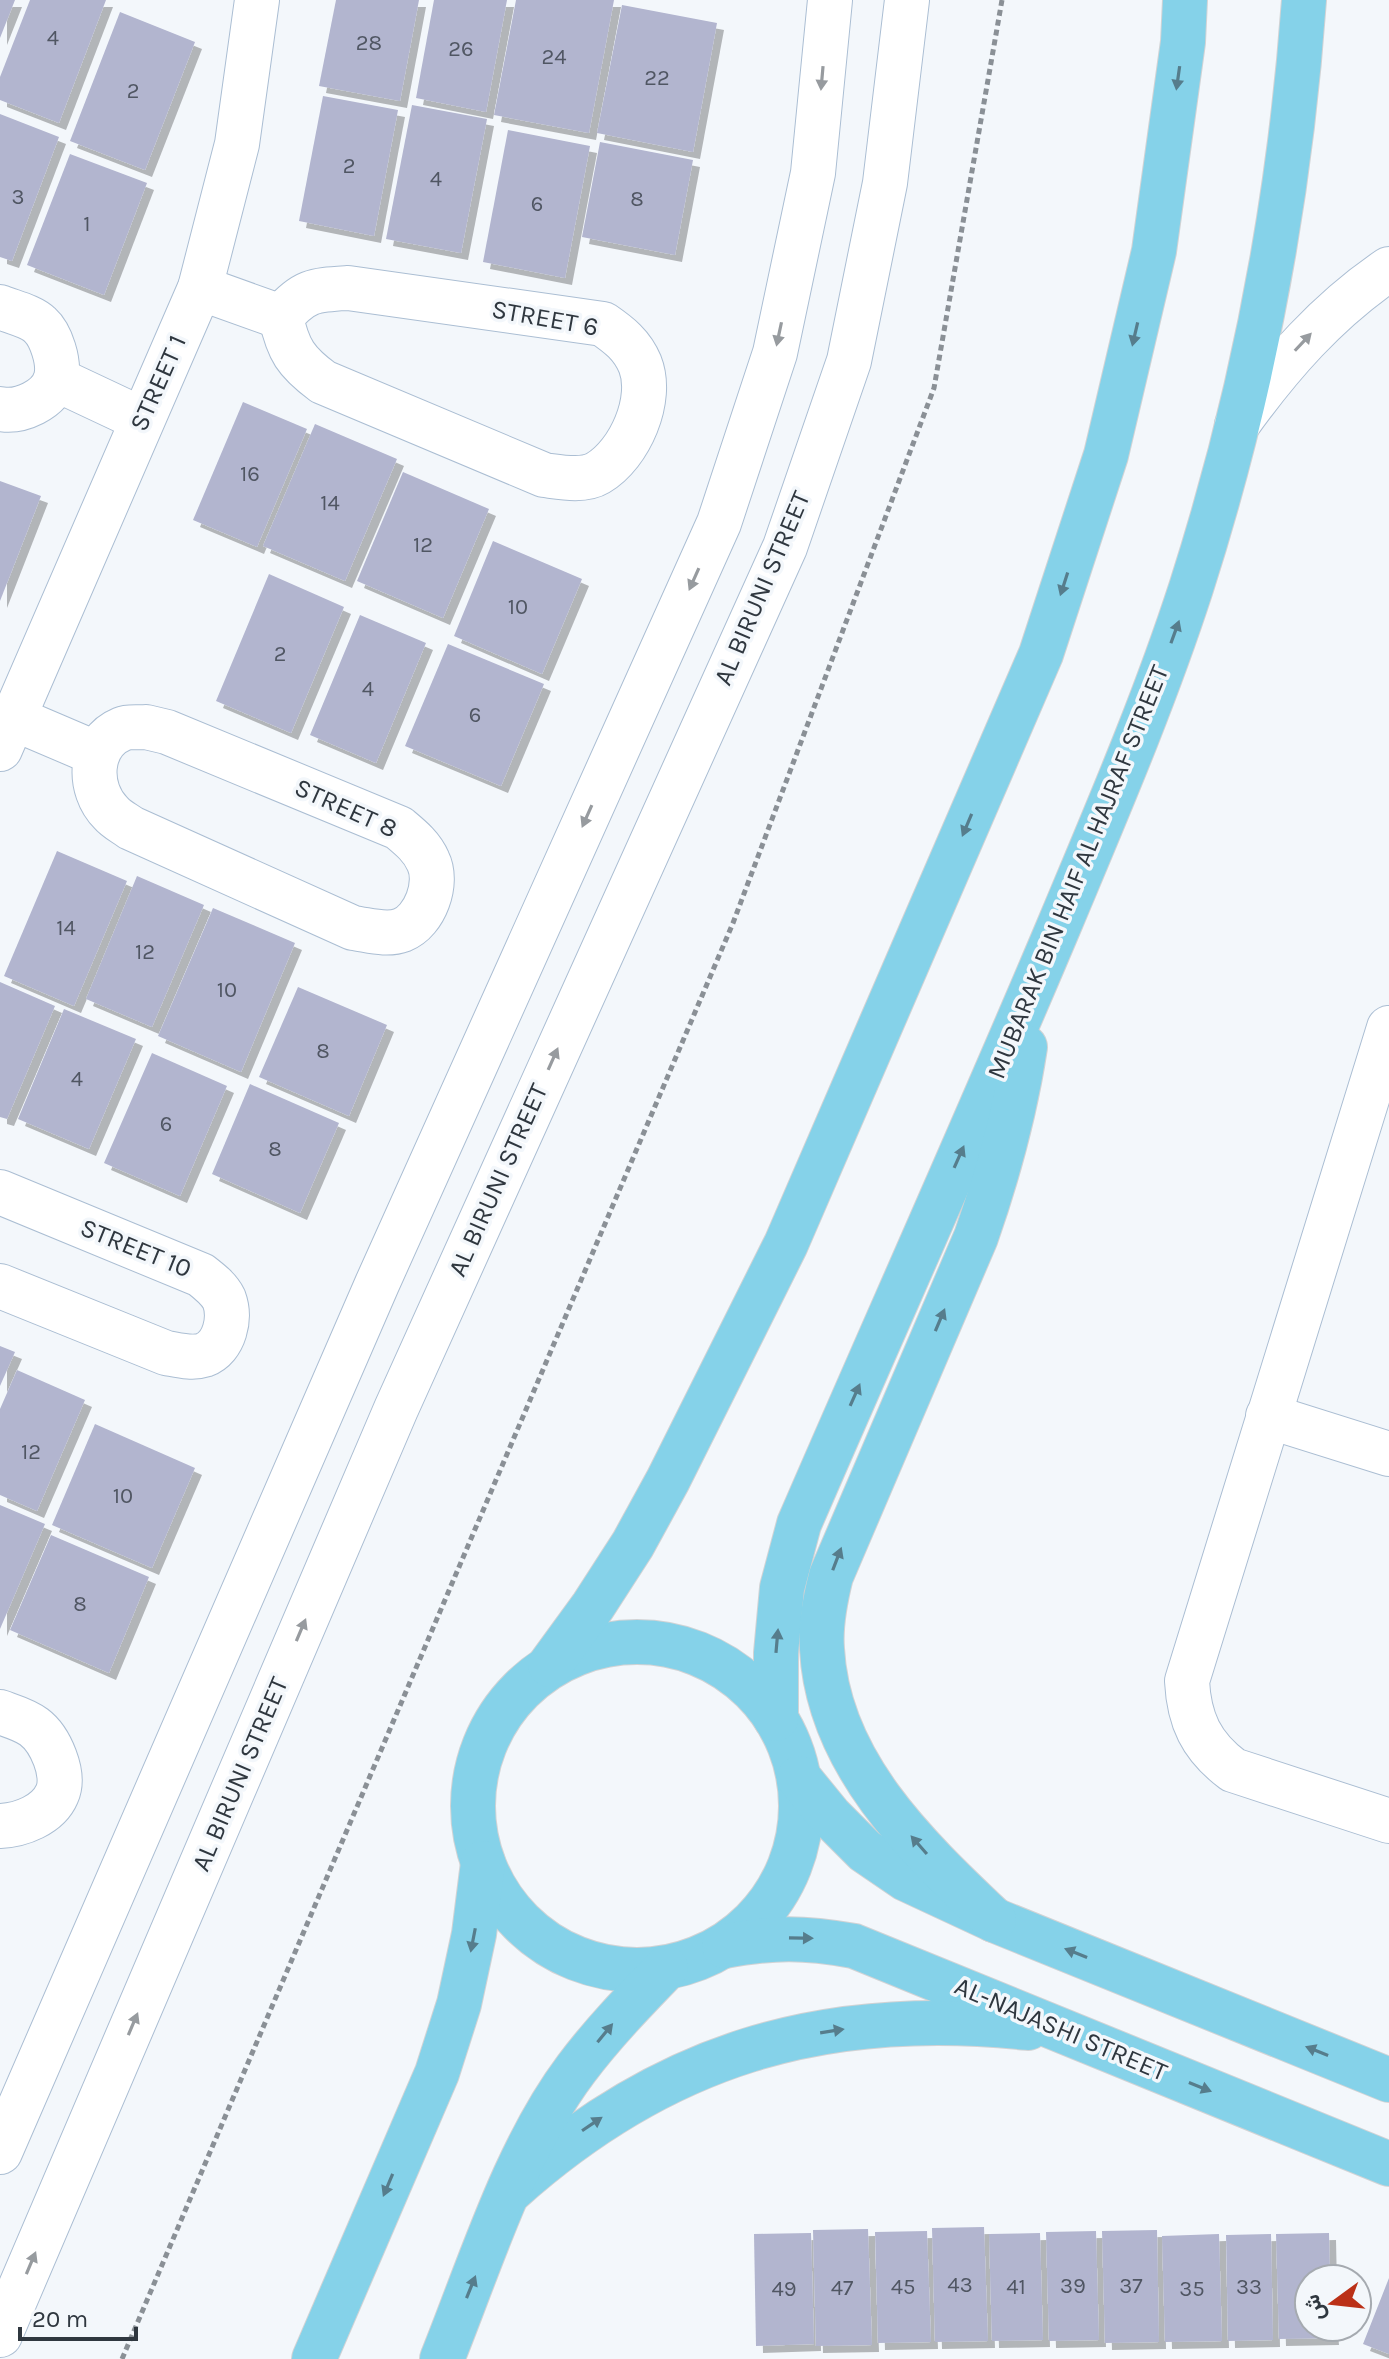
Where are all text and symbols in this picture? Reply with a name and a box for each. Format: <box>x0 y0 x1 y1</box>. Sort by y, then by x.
house number: 4 <box>47 25 59 51</box>
house number: 28 <box>356 30 382 56</box>
house number: 26 <box>448 36 474 62</box>
house number: 24 <box>541 44 567 70</box>
house number: 22 <box>644 65 670 91</box>
one-way arrow <box>1171 65 1184 90</box>
one-way arrow <box>816 66 829 91</box>
house number: 2 <box>127 78 139 104</box>
house number: 2 <box>343 153 355 179</box>
house number: 4 <box>430 166 442 192</box>
house number: 3 <box>12 184 25 210</box>
house number: 8 <box>630 186 644 212</box>
house number: 6 <box>531 191 543 217</box>
house number: 1 <box>83 211 91 237</box>
street label: STREET 6 <box>489 293 601 343</box>
one-way arrow <box>772 321 785 346</box>
one-way arrow <box>1128 321 1140 346</box>
street label: STREET 1 <box>123 330 193 436</box>
one-way arrow <box>1293 333 1312 352</box>
house number: 16 <box>240 461 260 487</box>
street label: AL BIRUNI STREET <box>707 486 817 690</box>
house number: 14 <box>320 490 340 516</box>
house number: 12 <box>413 532 433 558</box>
one-way arrow <box>687 567 700 591</box>
one-way arrow <box>1057 572 1070 596</box>
house number: 10 <box>508 594 528 620</box>
one-way arrow <box>1169 619 1182 643</box>
house number: 2 <box>274 641 286 667</box>
street label: MUBARAK BIN HAIF AL HAJRAF STREET <box>981 661 1175 1083</box>
house number: 4 <box>362 676 374 702</box>
house number: 6 <box>469 702 481 728</box>
street label: STREET 8 <box>290 772 402 844</box>
one-way arrow <box>580 804 594 828</box>
one-way arrow <box>961 813 974 837</box>
house number: 14 <box>56 915 76 941</box>
house number: 12 <box>135 939 155 965</box>
house number: 10 <box>217 977 237 1003</box>
house number: 8 <box>316 1038 330 1064</box>
one-way arrow <box>546 1048 560 1071</box>
house number: 4 <box>71 1066 83 1092</box>
street label: AL BIRUNI STREET <box>442 1079 554 1281</box>
house number: 6 <box>160 1111 172 1137</box>
house number: 8 <box>268 1136 282 1162</box>
one-way arrow <box>953 1145 966 1169</box>
street label: STREET 10 <box>76 1212 196 1284</box>
one-way arrow <box>933 1308 946 1332</box>
one-way arrow <box>848 1383 862 1407</box>
house number: 12 <box>21 1439 41 1465</box>
house number: 10 <box>113 1483 133 1509</box>
one-way arrow <box>831 1547 844 1571</box>
house number: 8 <box>73 1591 87 1617</box>
one-way arrow <box>295 1618 308 1642</box>
one-way arrow <box>771 1628 784 1653</box>
street label: AL BIRUNI STREET <box>185 1672 295 1876</box>
one-way arrow <box>911 1835 929 1854</box>
one-way arrow <box>466 1928 478 1953</box>
one-way arrow <box>789 1932 814 1945</box>
one-way arrow <box>1064 1946 1088 1959</box>
street label: AL-NAJASHI STREET <box>950 1970 1172 2088</box>
one-way arrow <box>126 2012 140 2036</box>
one-way arrow <box>596 2023 612 2043</box>
one-way arrow <box>820 2024 845 2037</box>
one-way arrow <box>1305 2044 1329 2057</box>
one-way arrow <box>1188 2081 1212 2094</box>
one-way arrow <box>582 2117 603 2132</box>
one-way arrow <box>382 2173 395 2197</box>
one-way arrow <box>24 2251 37 2275</box>
north arrow <box>1293 2263 1373 2343</box>
house number: 43 <box>947 2272 973 2298</box>
house number: 39 <box>1060 2273 1086 2299</box>
house number: 37 <box>1119 2273 1143 2299</box>
house number: 45 <box>891 2274 915 2300</box>
house number: 41 <box>1006 2274 1026 2300</box>
house number: 33 <box>1236 2274 1262 2300</box>
one-way arrow <box>465 2275 478 2299</box>
house number: 47 <box>831 2275 853 2301</box>
house number: 49 <box>771 2276 797 2302</box>
house number: 35 <box>1179 2276 1205 2302</box>
scale bar <box>20 2291 136 2341</box>
text: ش <box>1299 2292 1331 2324</box>
text: 20 m <box>32 2305 88 2333</box>

